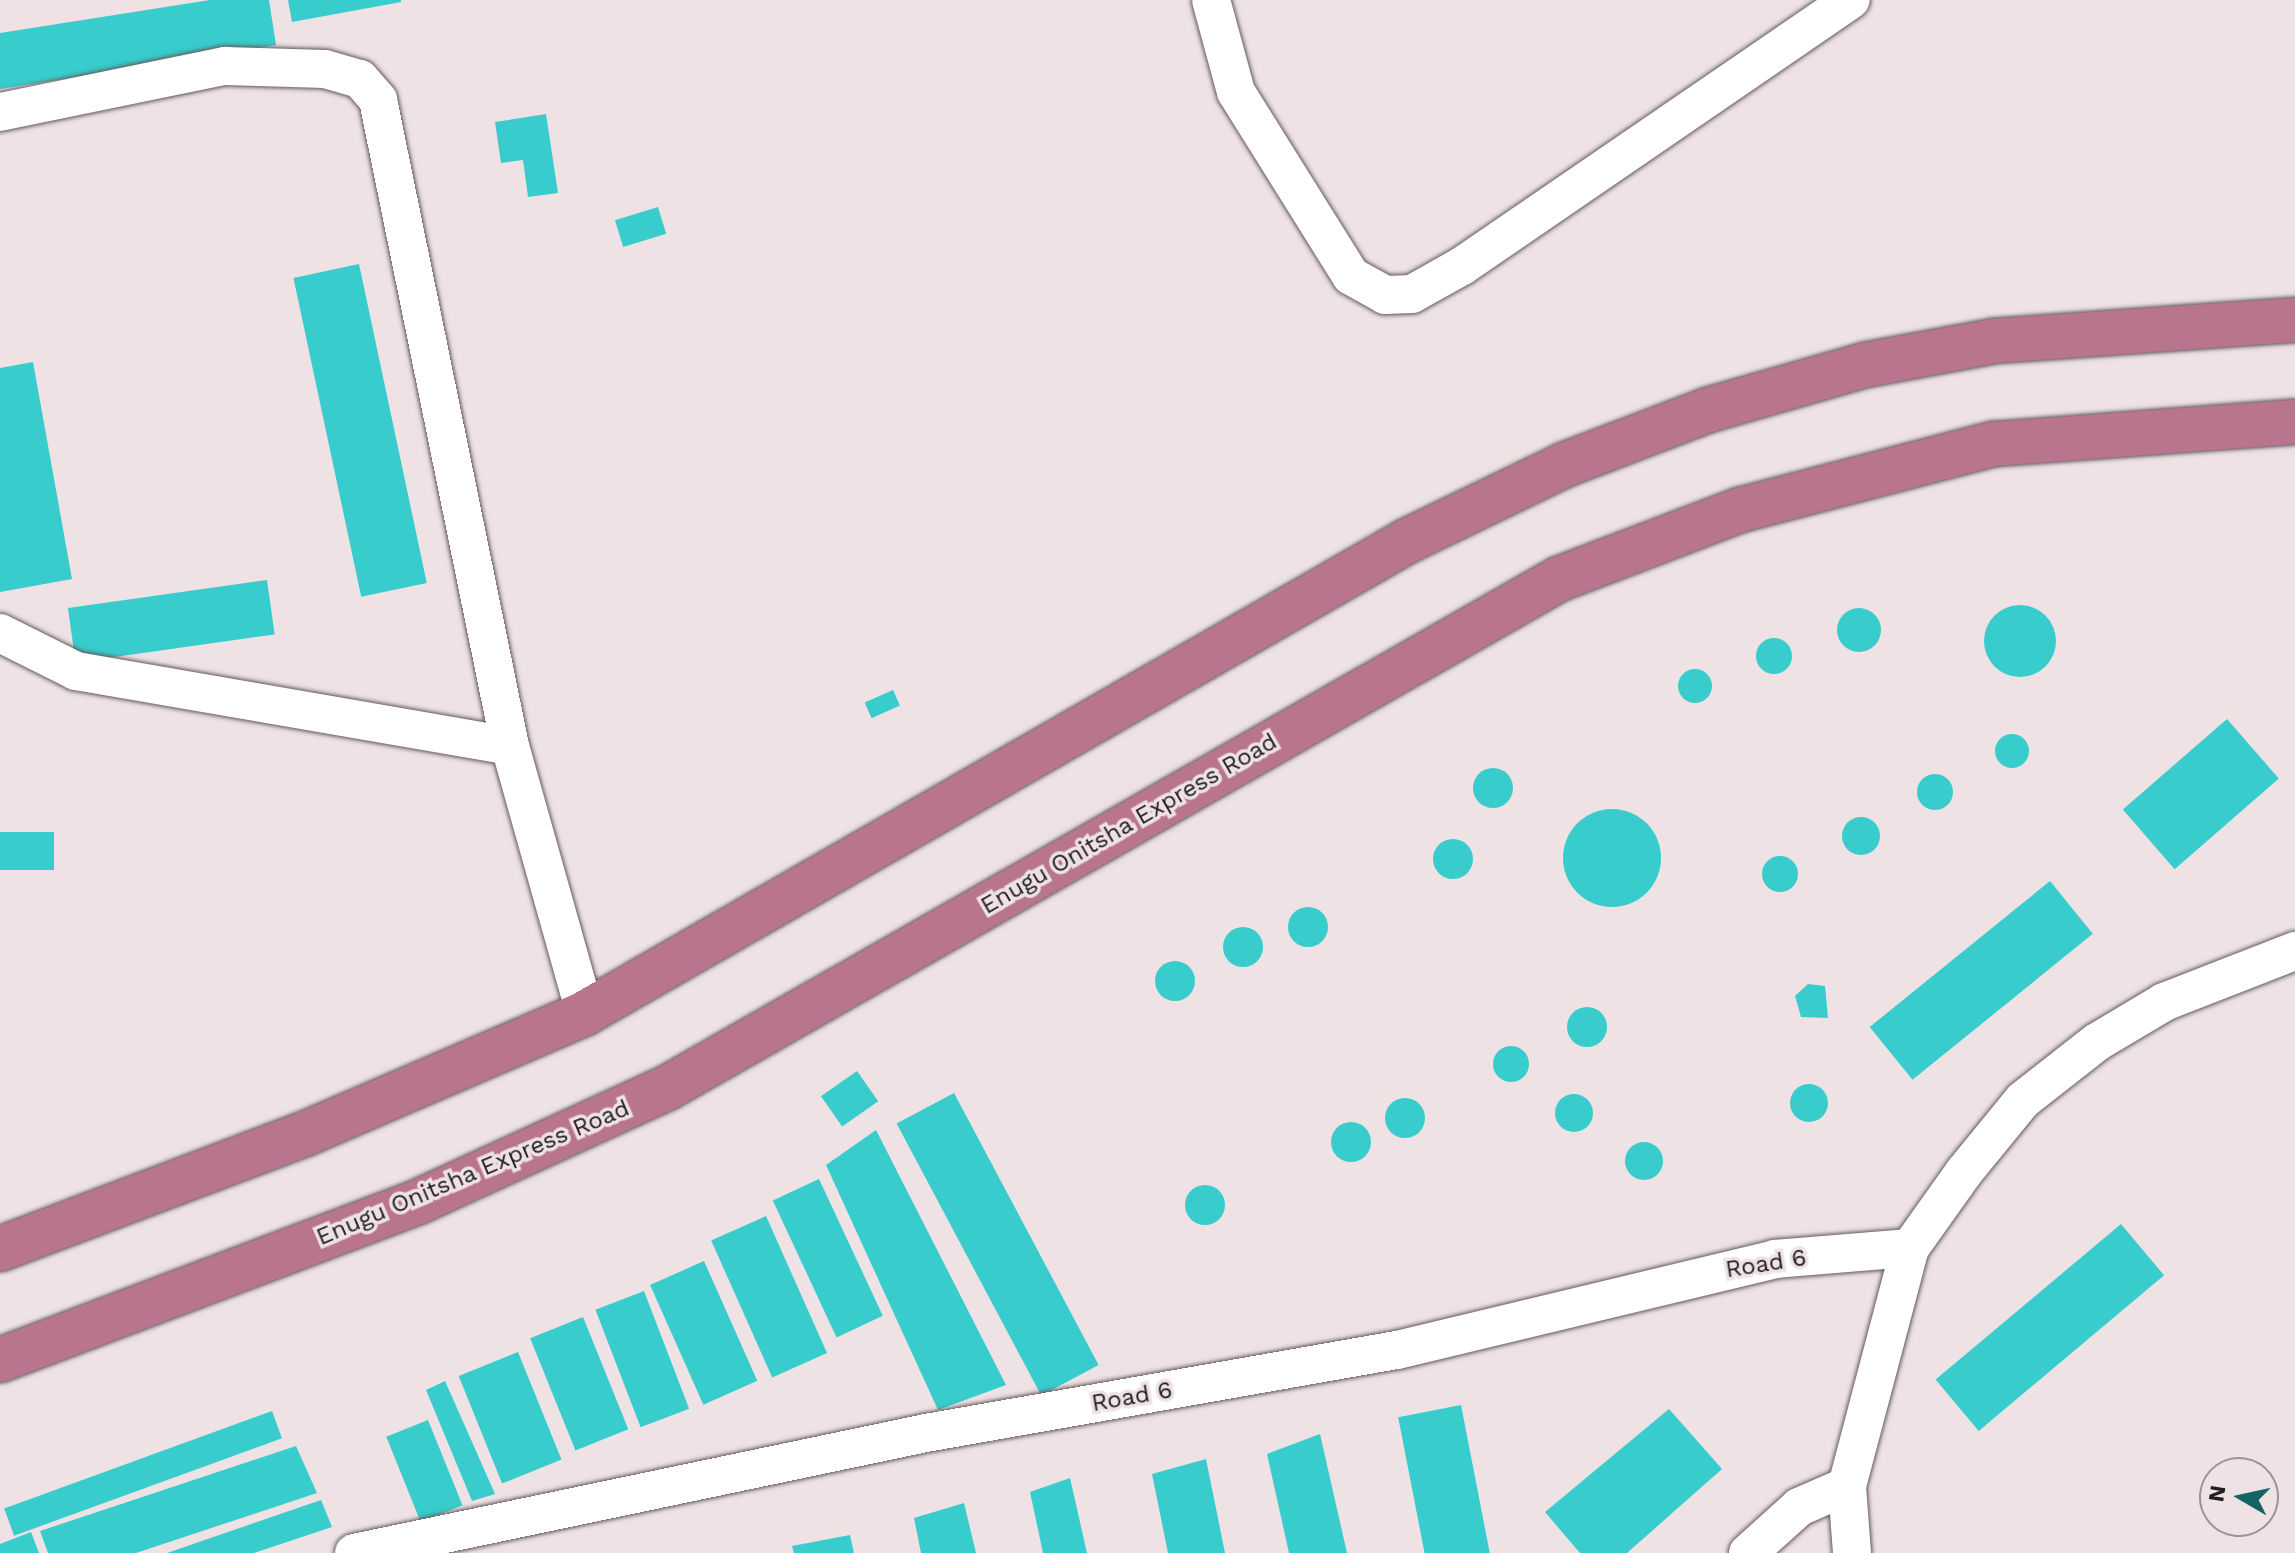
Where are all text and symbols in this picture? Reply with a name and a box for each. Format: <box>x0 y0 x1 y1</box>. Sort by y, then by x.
street label: Enugu Onitsha Express Road <box>976 727 1282 921</box>
street label: Enugu Onitsha Express Road <box>312 1094 634 1252</box>
street label: Road 6 <box>1724 1243 1808 1285</box>
street label: Road 6 <box>1089 1376 1175 1418</box>
north arrow <box>2199 1457 2279 1537</box>
text: N <box>2203 1483 2230 1503</box>

